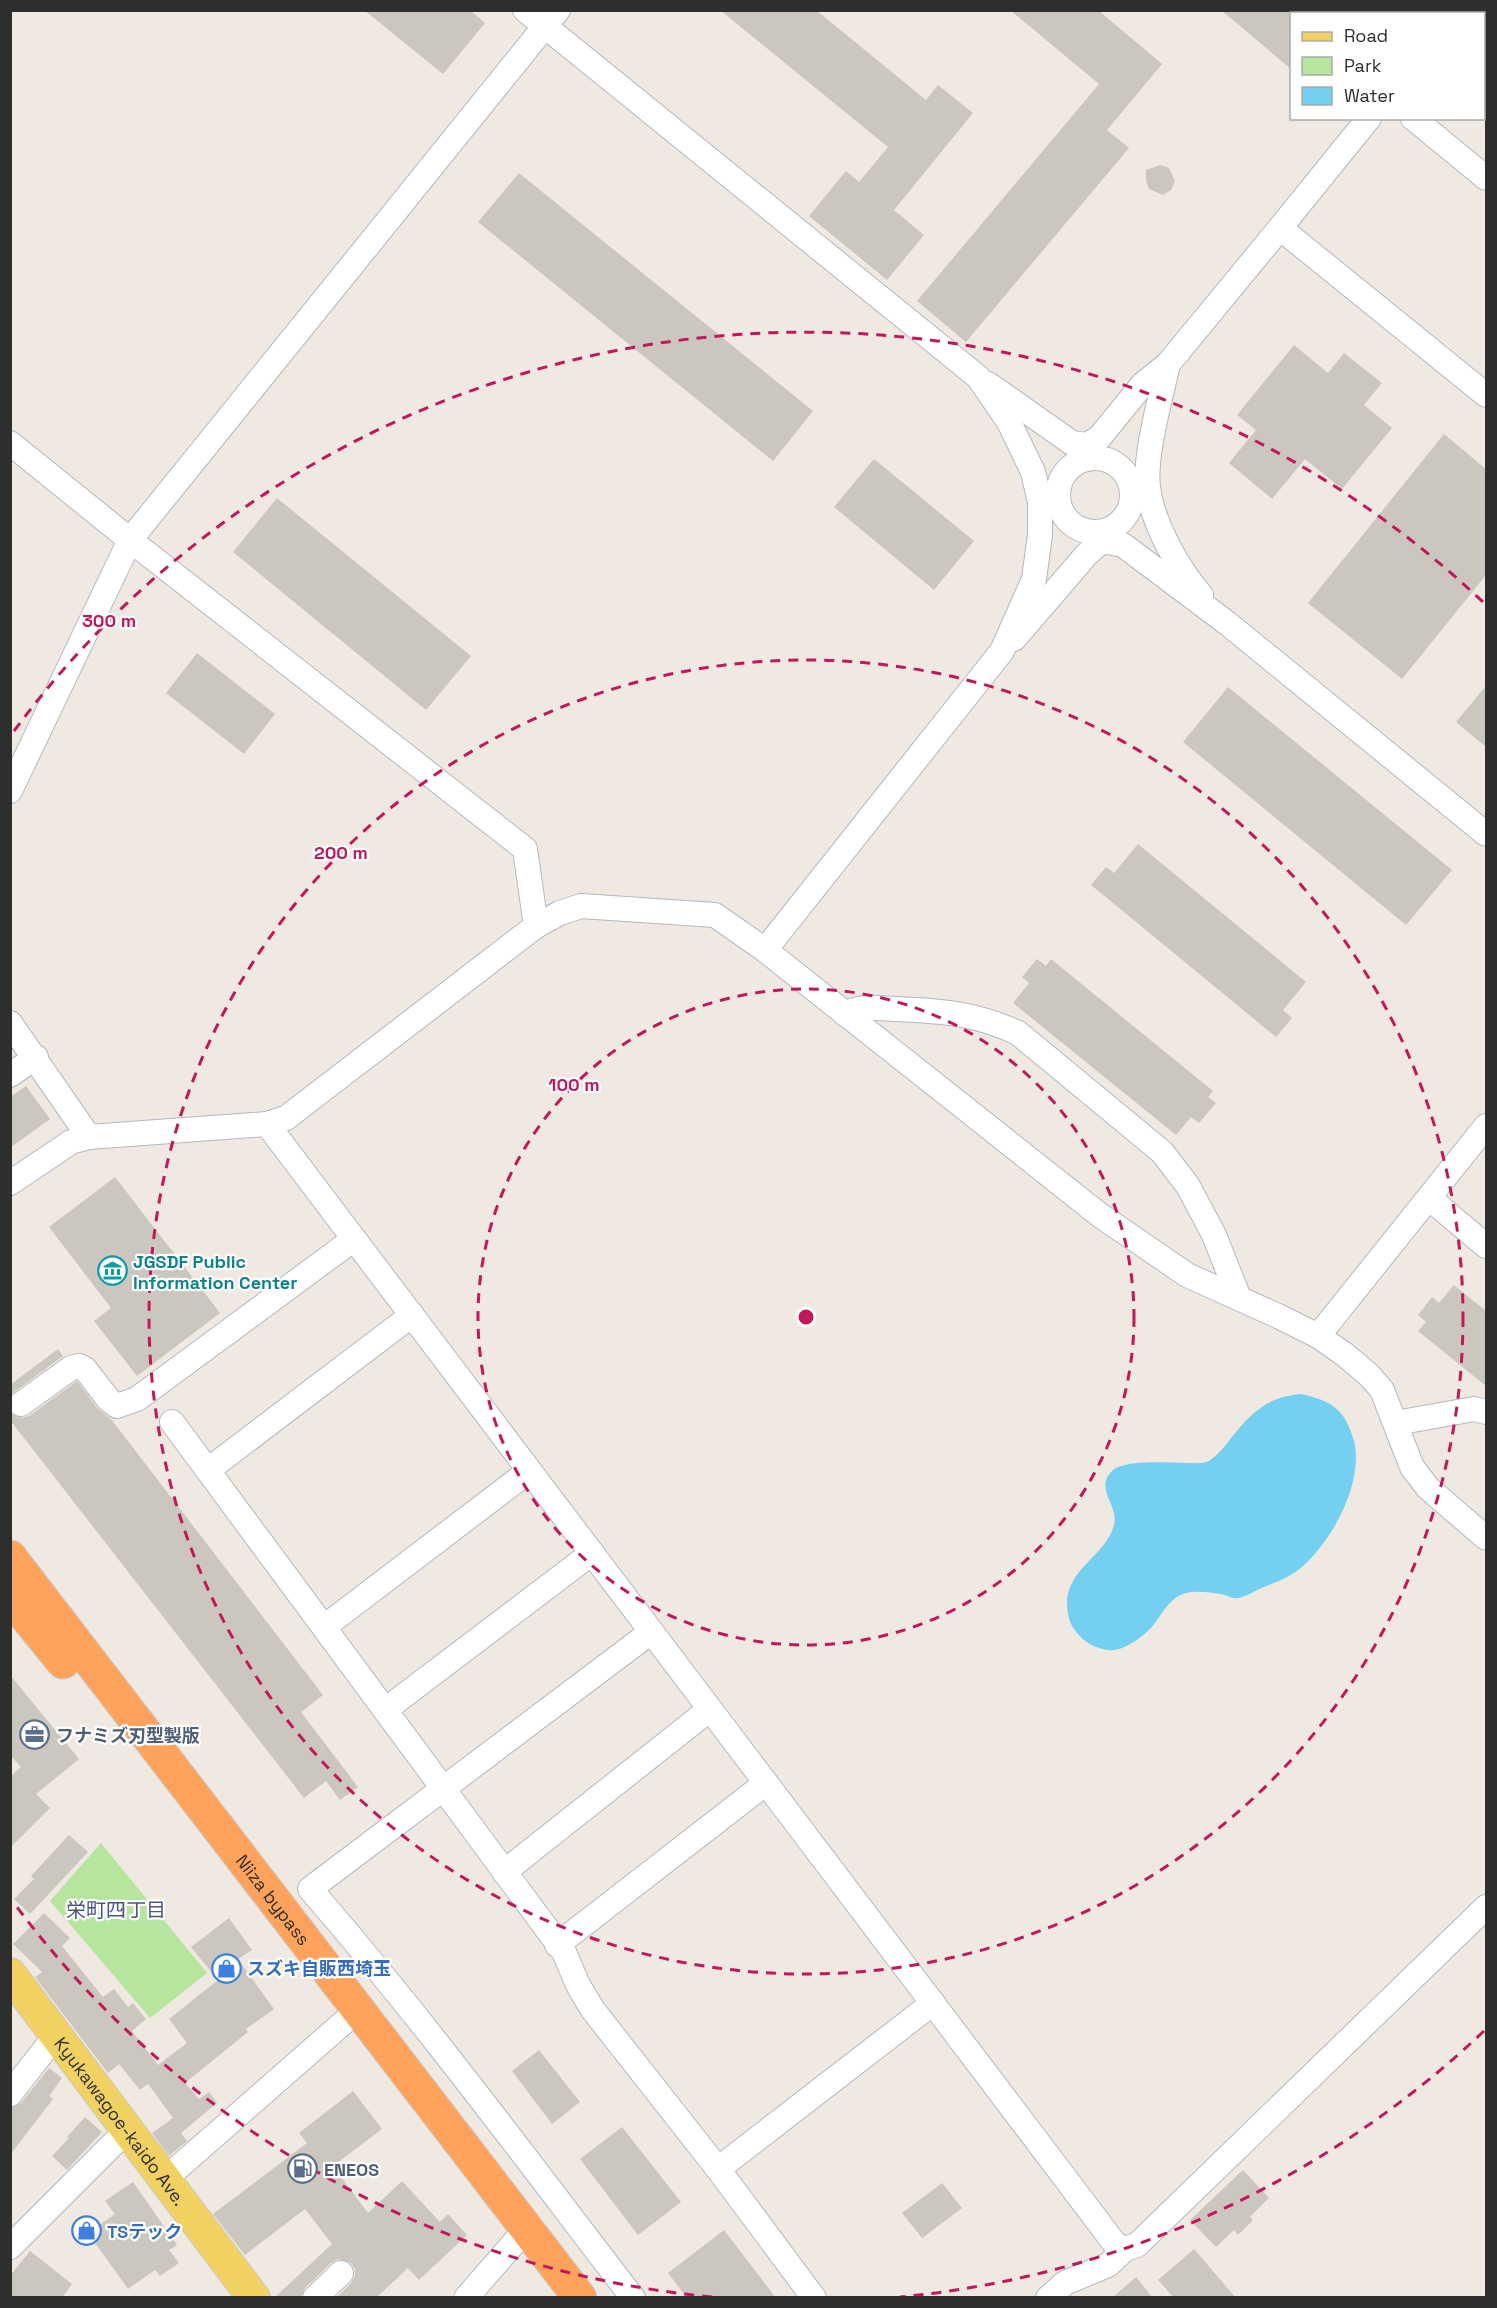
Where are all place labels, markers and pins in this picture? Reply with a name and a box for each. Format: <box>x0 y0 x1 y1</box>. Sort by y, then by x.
place label: JGSDF Public Information Center <box>133 1250 297 1294</box>
museum icon: JGSDF Public Information Center <box>96 1255 128 1287</box>
centre of rings <box>796 1307 816 1327</box>
office icon: フナミズ刃型製版 <box>19 1719 51 1751</box>
place label: フナミズ刃型製版 <box>56 1724 200 1747</box>
shop icon: スズキ自販西埼玉 <box>210 1952 242 1984</box>
place label: スズキ自販西埼玉 <box>247 1957 391 1980</box>
fuel station icon: ENEOS <box>287 2153 319 2185</box>
place label: ENEOS <box>324 2158 379 2181</box>
shop icon: TSテック <box>70 2215 102 2247</box>
place label: TSテック <box>107 2220 182 2243</box>

